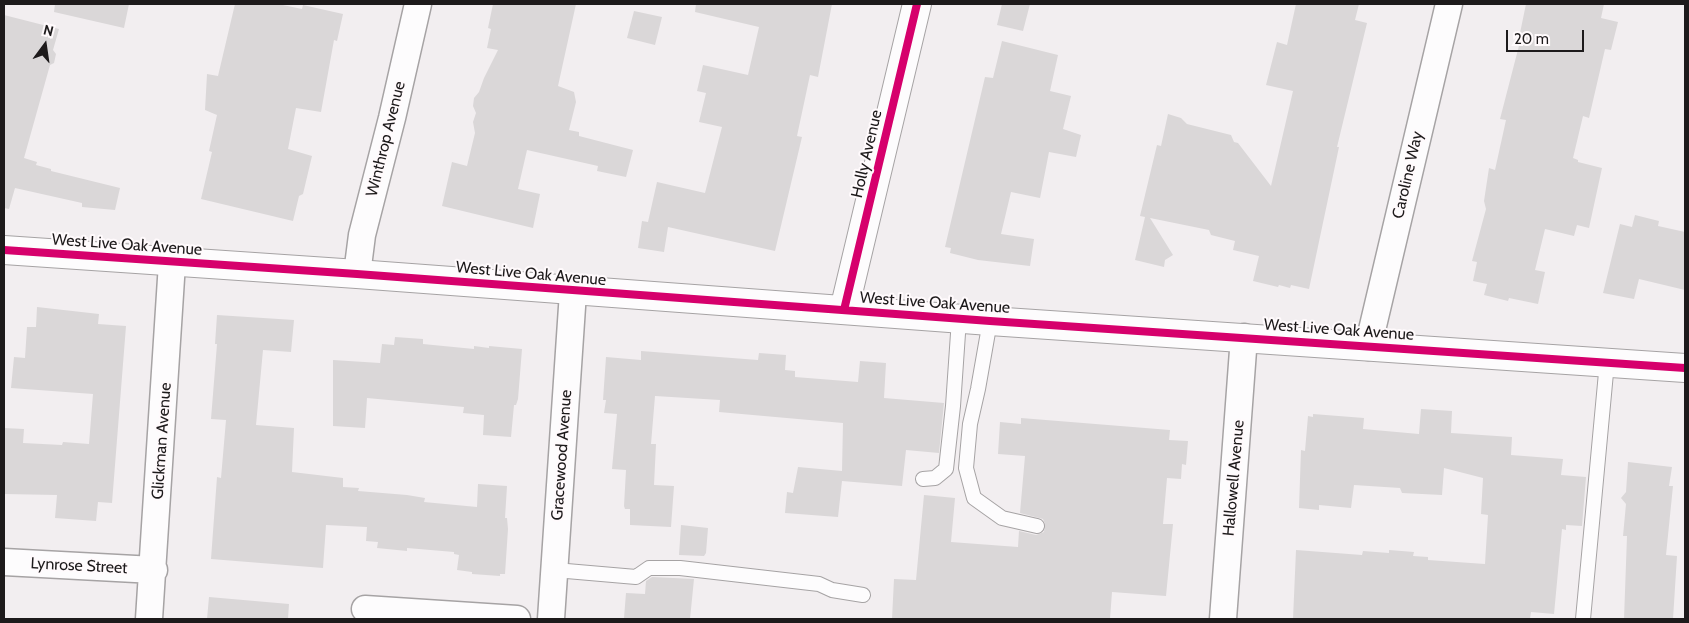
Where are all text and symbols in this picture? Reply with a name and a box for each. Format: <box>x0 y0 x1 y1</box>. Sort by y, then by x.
north arrow <box>20 20 70 70</box>
scale bar <box>1509 20 1586 52</box>
text: N <box>42 21 56 40</box>
text: 20 m <box>1514 30 1549 48</box>
street label: Winthrop Avenue <box>362 79 410 199</box>
street label: Holly Avenue <box>848 108 886 200</box>
street label: Caroline Way <box>1389 129 1427 221</box>
street label: West Live Oak Avenue <box>51 230 203 260</box>
street label: West Live Oak Avenue <box>455 258 607 290</box>
street label: West Live Oak Avenue <box>859 288 1011 318</box>
street label: West Live Oak Avenue <box>1263 315 1415 345</box>
street label: Glickman Avenue <box>148 382 176 500</box>
street label: Gracewood Avenue <box>548 389 576 521</box>
street label: Hallowell Avenue <box>1219 419 1249 537</box>
street label: Lynrose Street <box>30 554 128 578</box>

